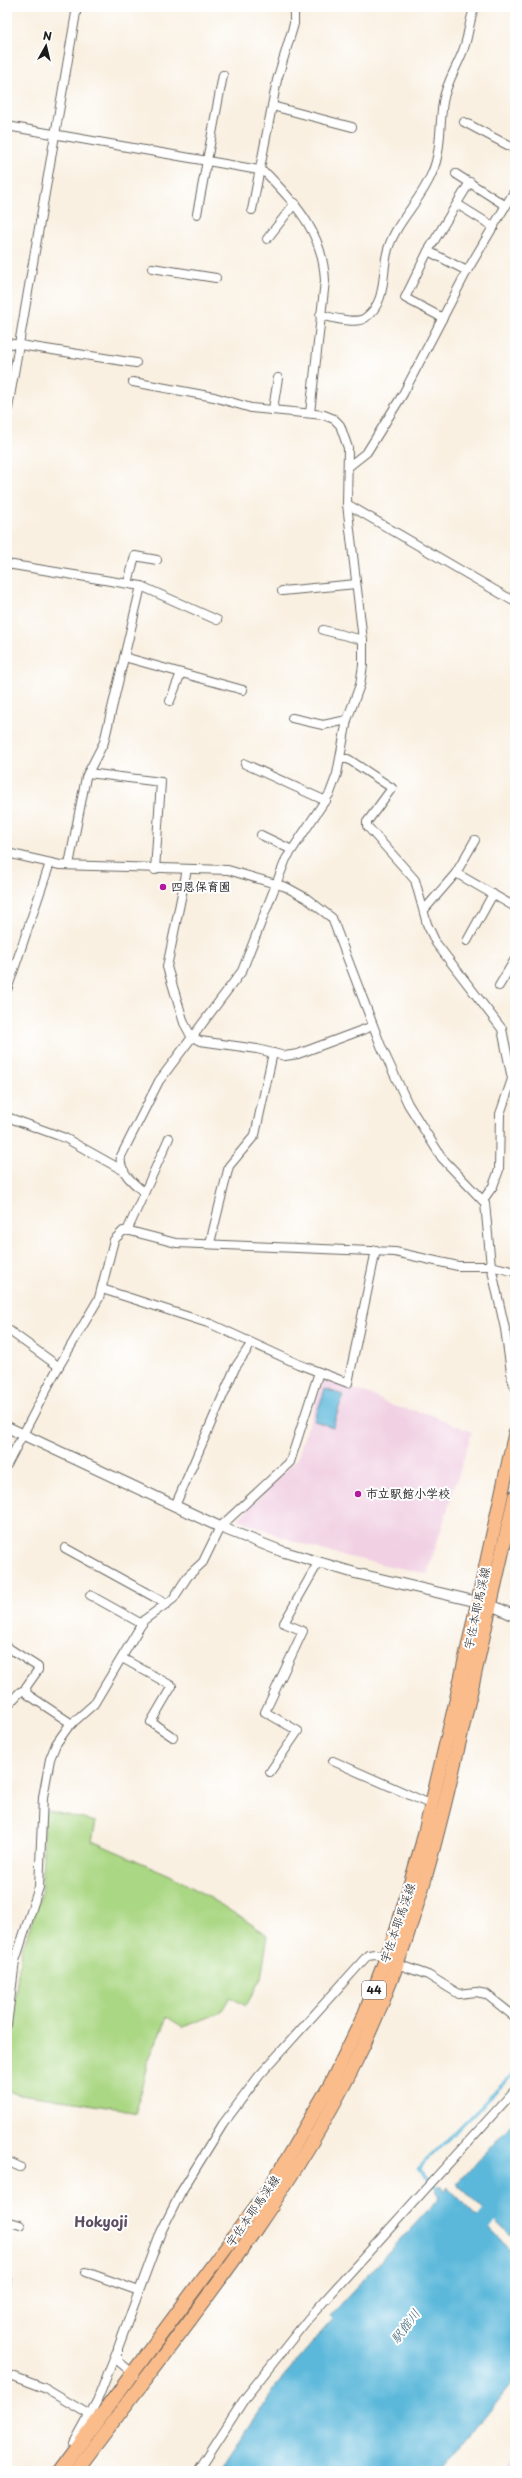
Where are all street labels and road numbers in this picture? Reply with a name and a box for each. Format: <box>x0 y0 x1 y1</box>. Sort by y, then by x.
street label: 宇佐本耶馬渓線 <box>458 1565 494 1651</box>
street label: 宇佐本耶馬渓線 <box>375 1880 419 1965</box>
road number: 44 <box>362 1981 386 1999</box>
street label: 宇佐本耶馬渓線 <box>221 2171 284 2250</box>

